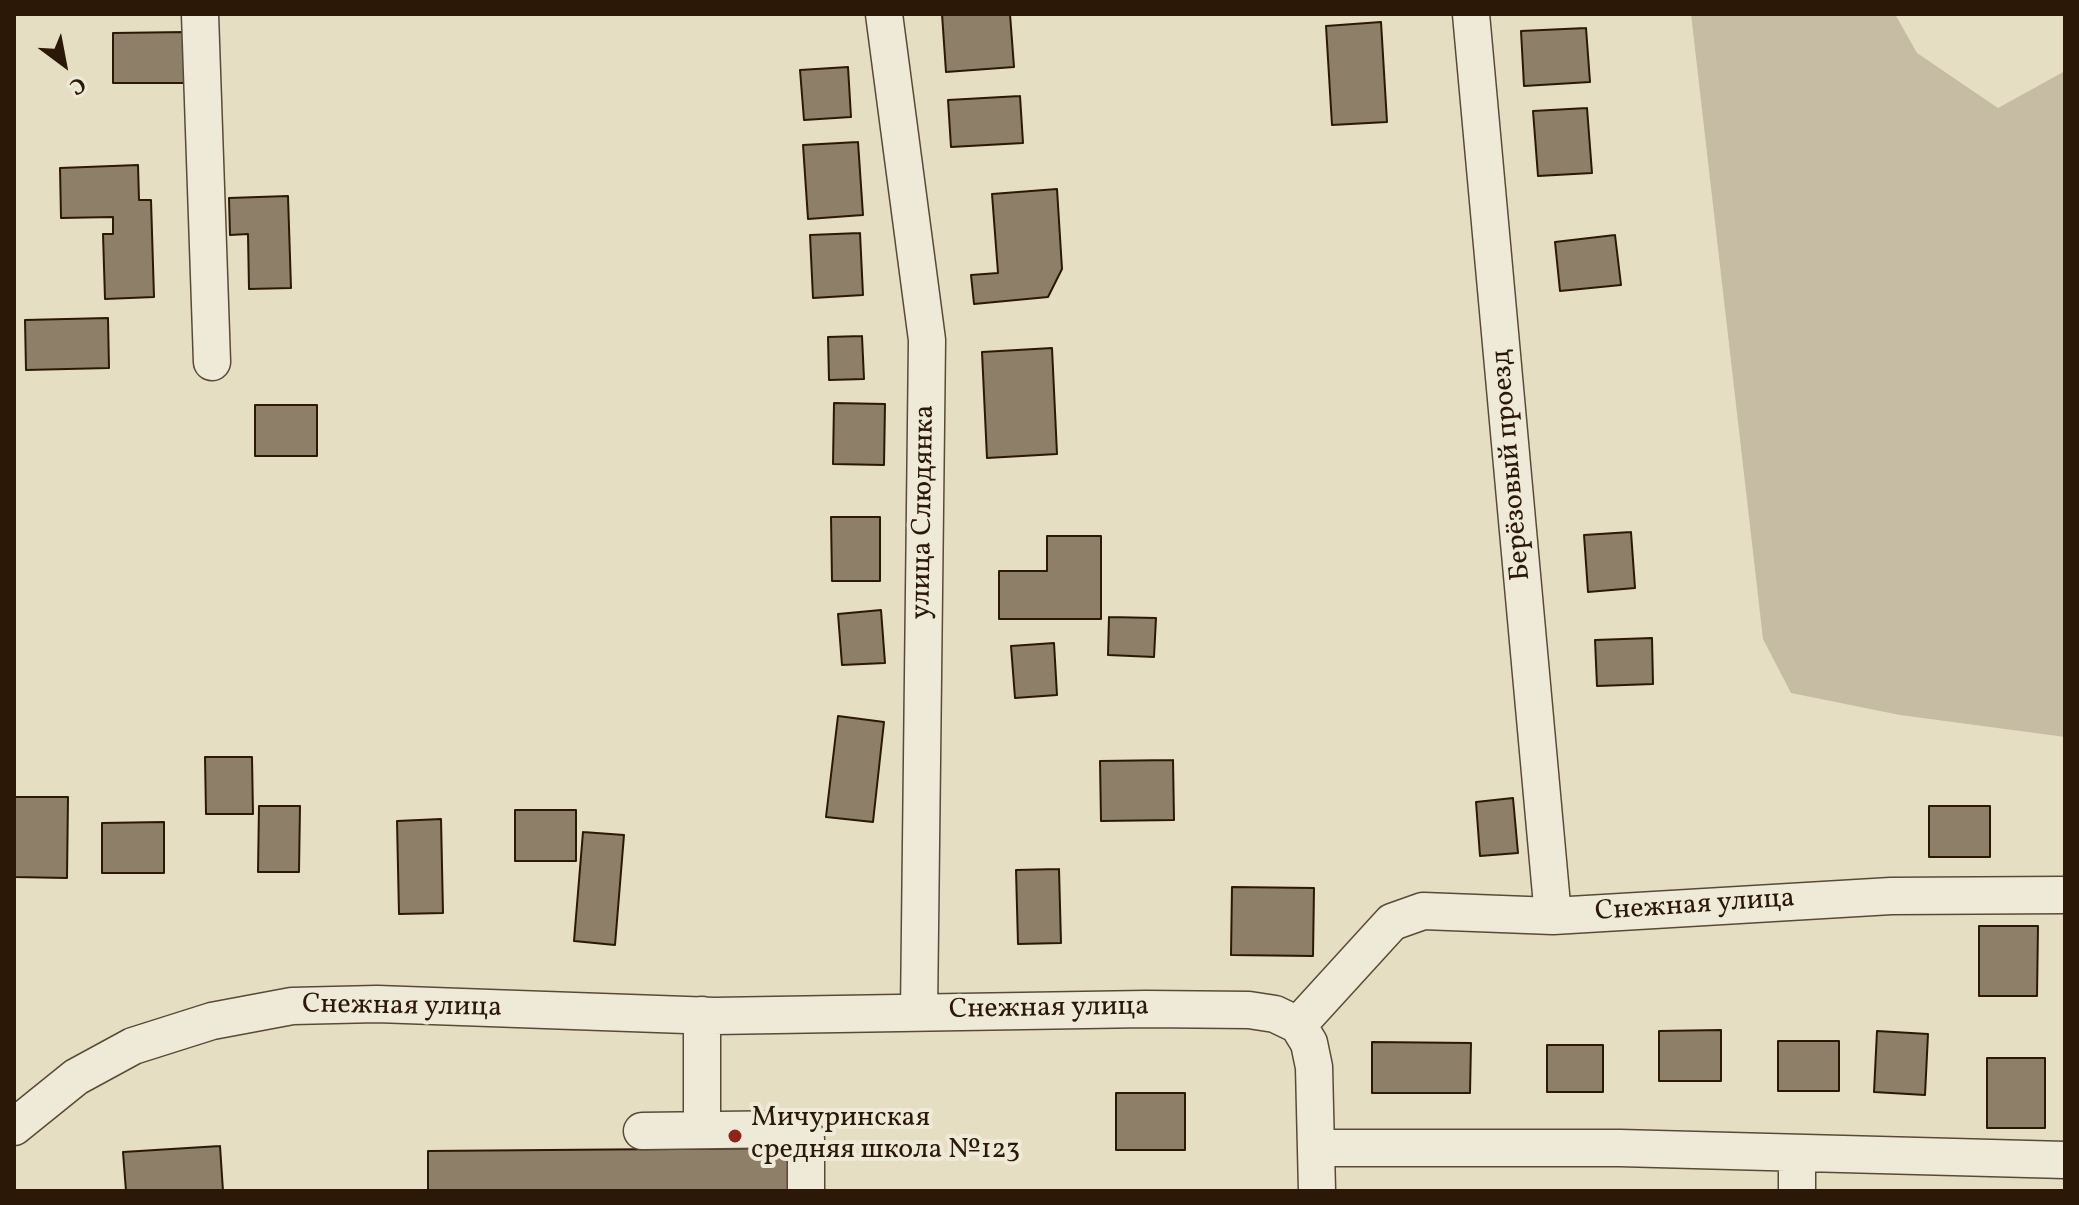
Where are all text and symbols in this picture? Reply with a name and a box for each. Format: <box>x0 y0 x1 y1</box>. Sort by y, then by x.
north arrow <box>24 24 104 104</box>
text: С <box>63 68 91 102</box>
street label: Берёзовый проезд <box>1486 348 1540 582</box>
street label: улица Слюдянка <box>906 404 944 620</box>
street label: Снежная улица <box>1594 883 1796 931</box>
street label: Снежная улица <box>302 989 502 1027</box>
street label: Снежная улица <box>949 991 1149 1029</box>
place label: Мичуринская средняя школа №123 <box>751 1103 1020 1169</box>
marker: Мичуринская средняя школа №123 <box>726 1127 744 1145</box>

